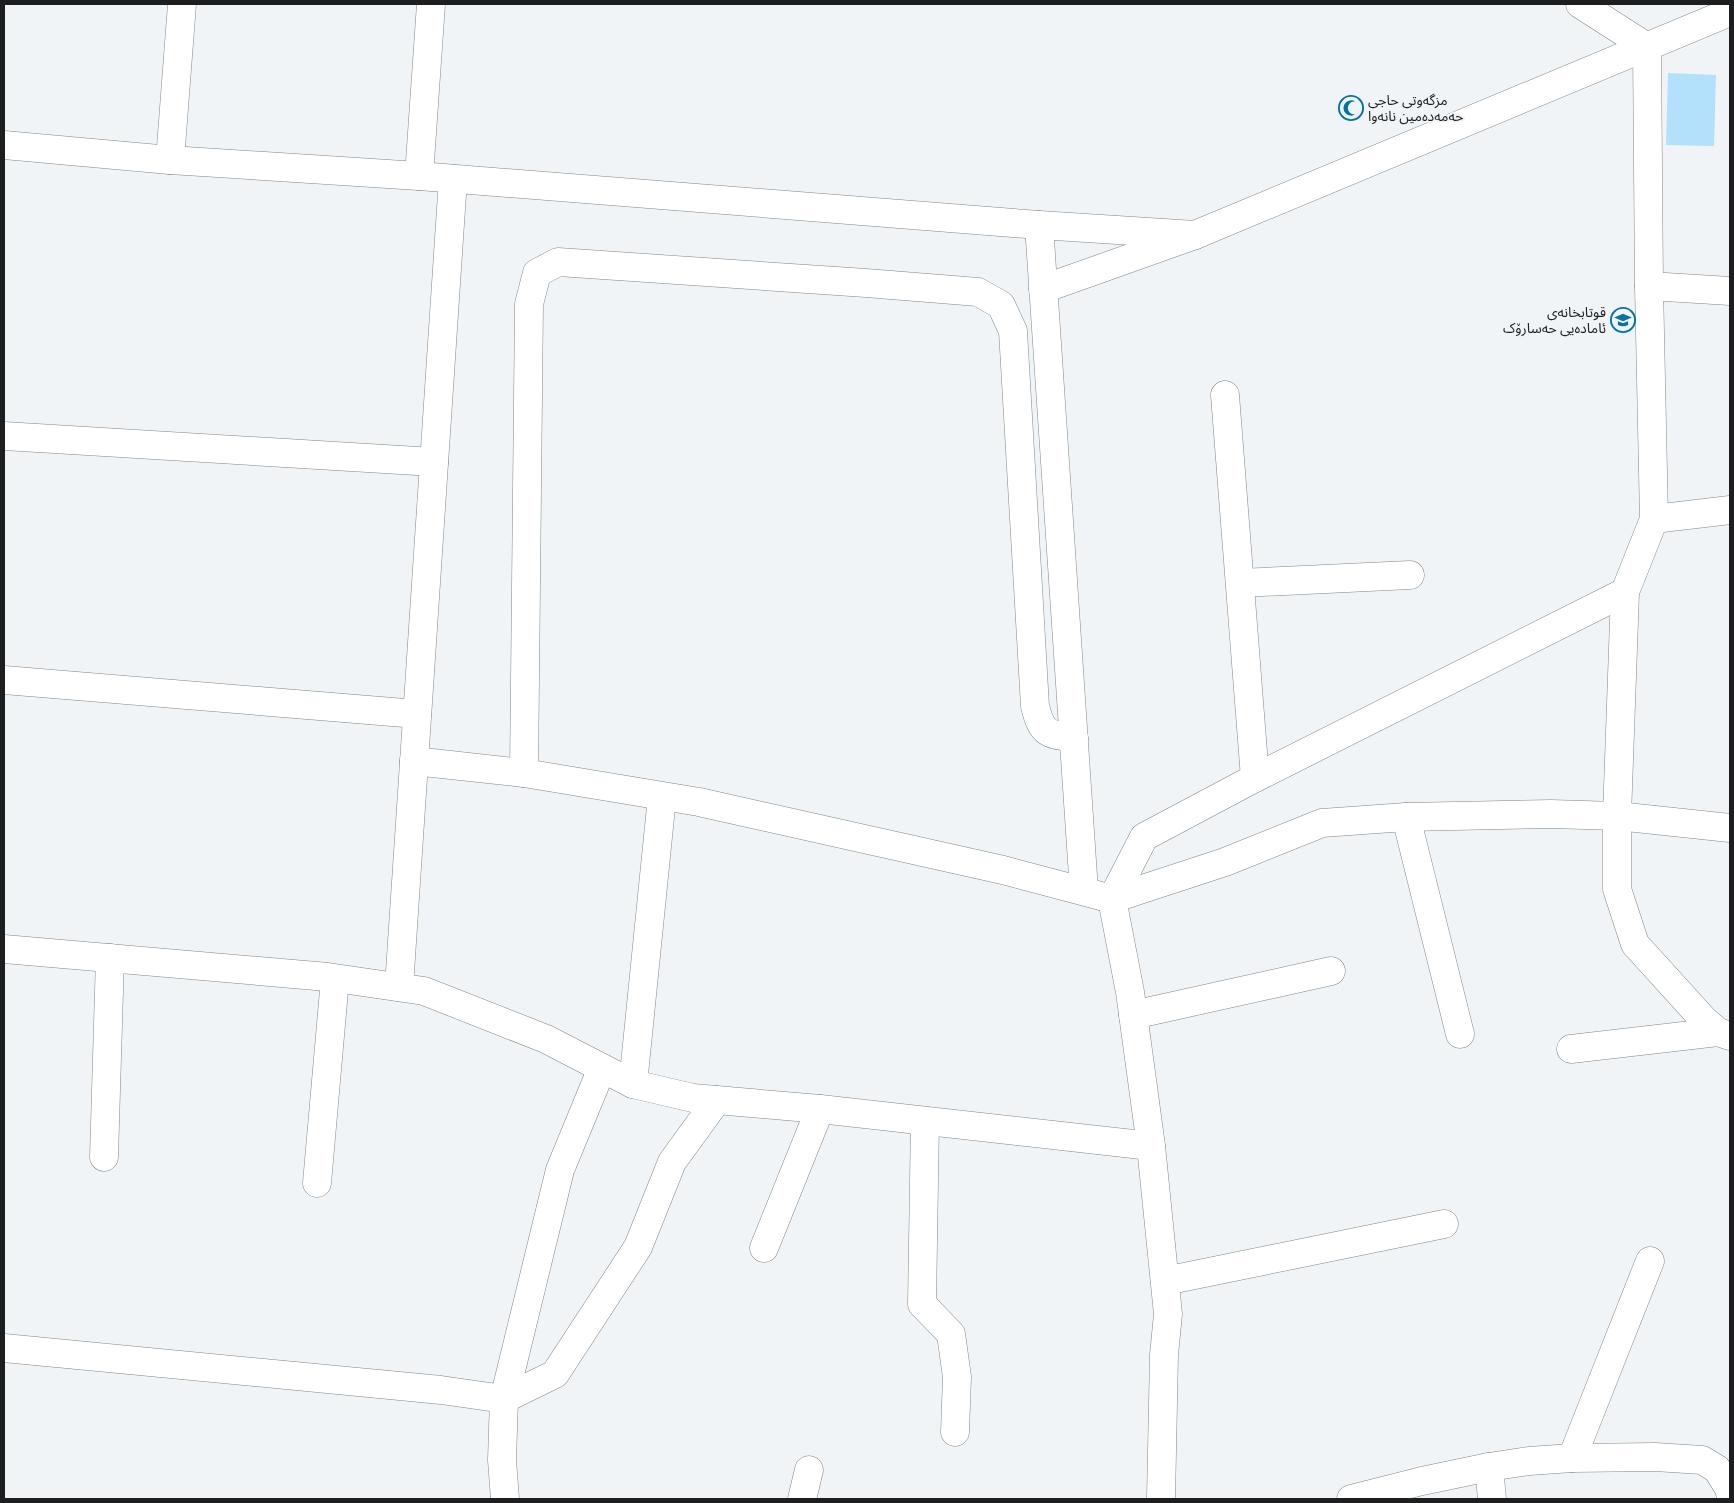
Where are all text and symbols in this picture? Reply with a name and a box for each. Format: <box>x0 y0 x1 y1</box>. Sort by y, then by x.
place label: مزگەوتی حاجی حەمەدەمین نانەوا <box>1368 91 1464 125</box>
mosque icon: مزگەوتی حاجی حەمەدەمین نانەوا <box>1338 95 1364 121</box>
place label: قوتابخانەی ئامادەیی حەسارۆک <box>1503 303 1606 337</box>
school or university icon: قوتابخانەی ئامادەیی حەسارۆک <box>1610 307 1636 333</box>

